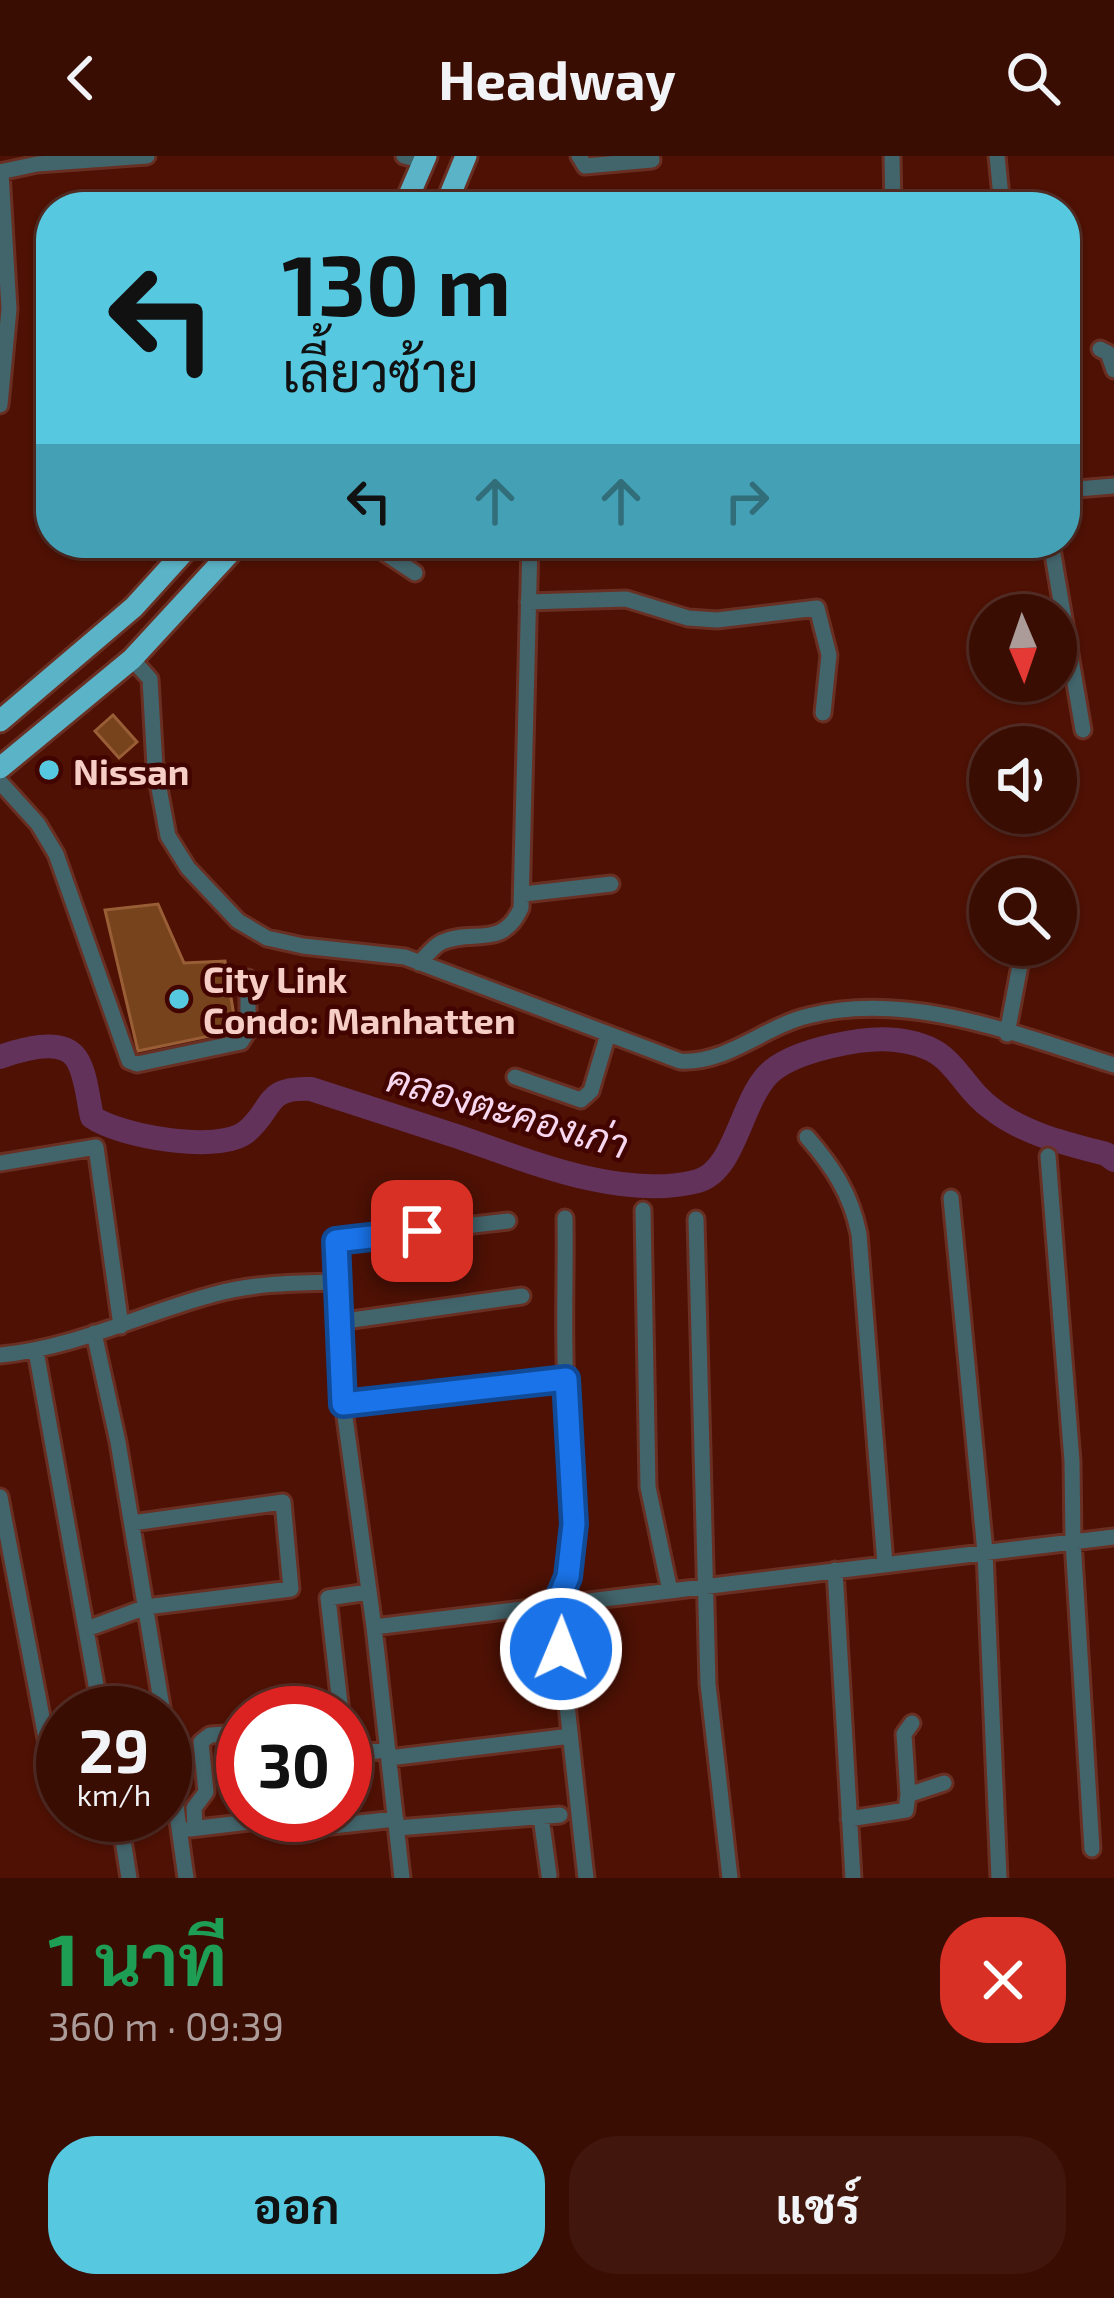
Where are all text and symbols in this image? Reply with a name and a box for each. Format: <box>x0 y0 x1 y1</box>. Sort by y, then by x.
icon: back <box>48 45 114 111</box>
icon: search <box>1000 45 1066 111</box>
text: Headway <box>438 46 676 111</box>
text: 130 m <box>282 232 511 333</box>
icon: left <box>84 240 240 396</box>
text: เลี้ยวซ้าย <box>282 338 479 403</box>
icon: left <box>336 468 402 534</box>
icon: ahead <box>462 468 528 534</box>
icon: ahead <box>588 468 654 534</box>
icon: right <box>714 468 780 534</box>
north arrow <box>969 594 1077 702</box>
map controls <box>969 594 1077 966</box>
button: sound <box>969 726 1077 834</box>
place label: Nissan <box>73 749 189 792</box>
marker: Nissan <box>36 757 62 783</box>
button: search <box>969 858 1077 966</box>
place label: City Link Condo: Manhatten <box>203 957 516 1041</box>
marker: City Link Condo: Manhatten <box>166 986 192 1012</box>
water label: คลองตะคองเก่า <box>382 1053 634 1167</box>
pin <box>371 1180 473 1282</box>
icon: arrive <box>389 1198 455 1264</box>
position arrow <box>498 1586 624 1712</box>
speed limit sign: 30 <box>216 1686 372 1842</box>
text: 29 <box>79 1713 149 1785</box>
text: km/h <box>77 1776 151 1812</box>
text: 1 นาที <box>48 1914 227 2000</box>
button: close <box>940 1917 1066 2043</box>
text: 360 m · 09:39 <box>48 2002 284 2049</box>
button: ออก <box>48 2136 545 2274</box>
button: แชร์ <box>569 2136 1066 2274</box>

